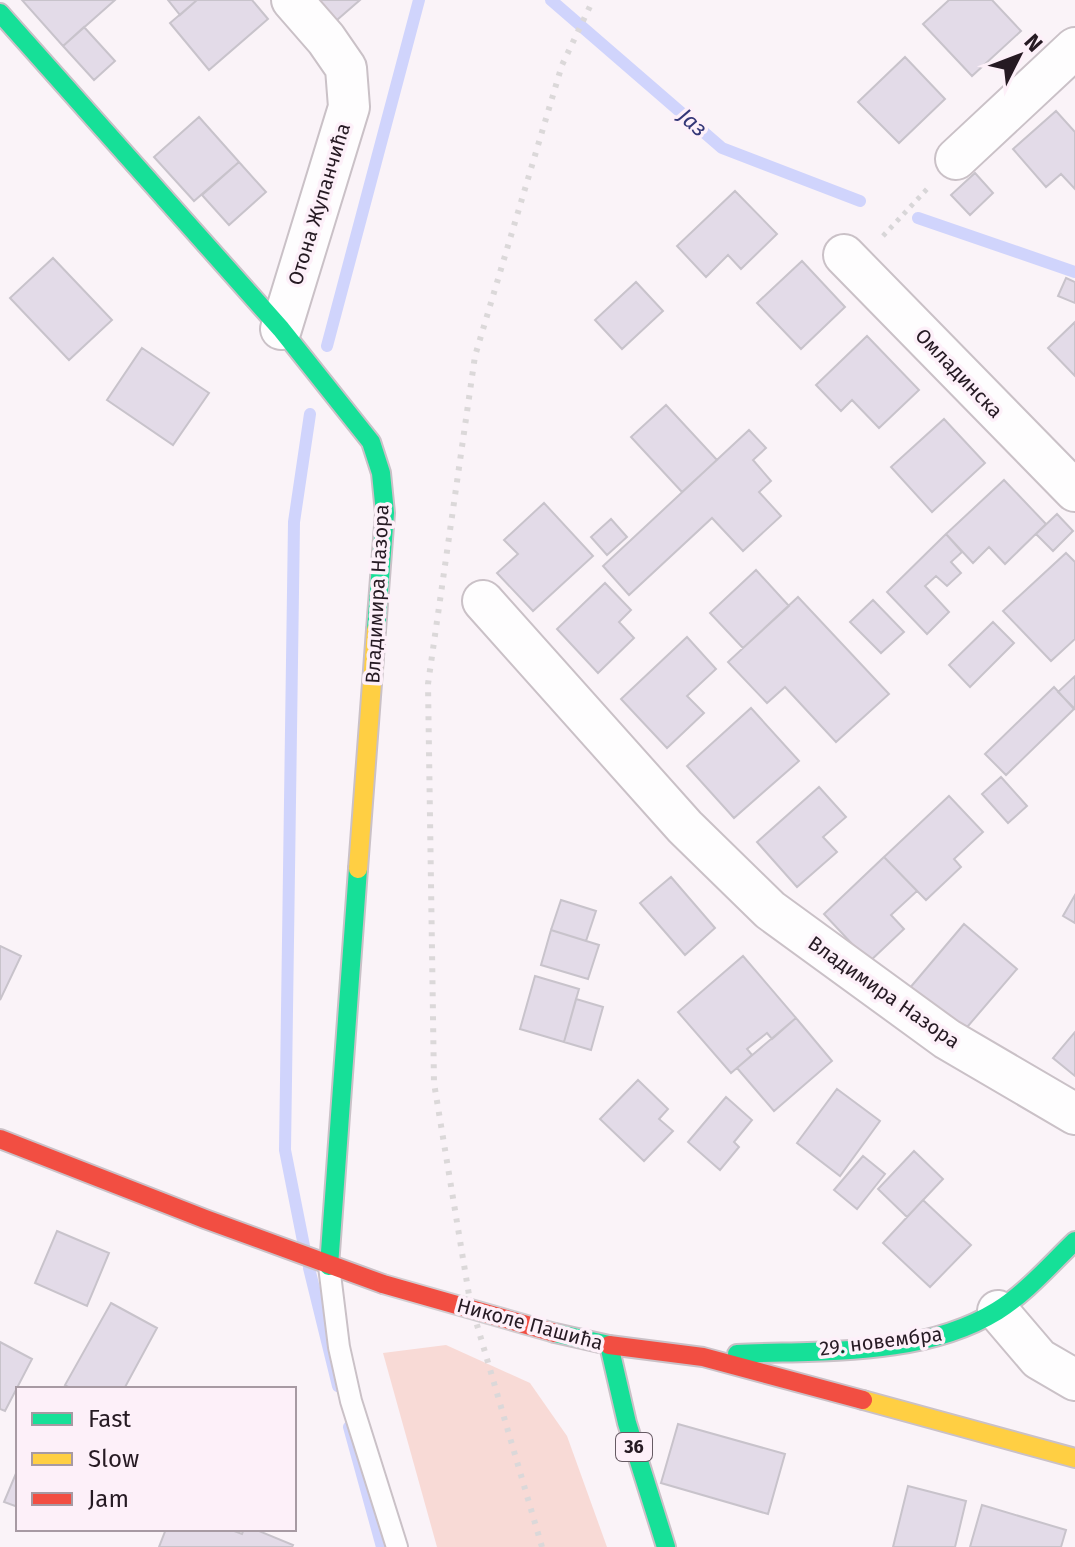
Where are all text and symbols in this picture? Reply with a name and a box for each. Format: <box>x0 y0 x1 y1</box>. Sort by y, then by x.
north arrow <box>979 16 1059 96</box>
text: N <box>1019 28 1048 57</box>
water label: Јаз <box>672 102 713 142</box>
street label: Отона Жупанчића <box>283 120 355 288</box>
street label: Омладинска <box>910 323 1008 423</box>
street label: Владимира Назора <box>360 504 394 684</box>
street label: Владимира Назора <box>804 931 964 1053</box>
street label: Николе Пашића <box>454 1293 606 1355</box>
street label: 29. новембра <box>818 1322 944 1360</box>
legend <box>16 1387 296 1531</box>
text: Fast <box>88 1405 131 1433</box>
road number: 36 <box>616 1433 652 1461</box>
text: Slow <box>88 1445 139 1473</box>
text: Jam <box>88 1485 129 1513</box>

